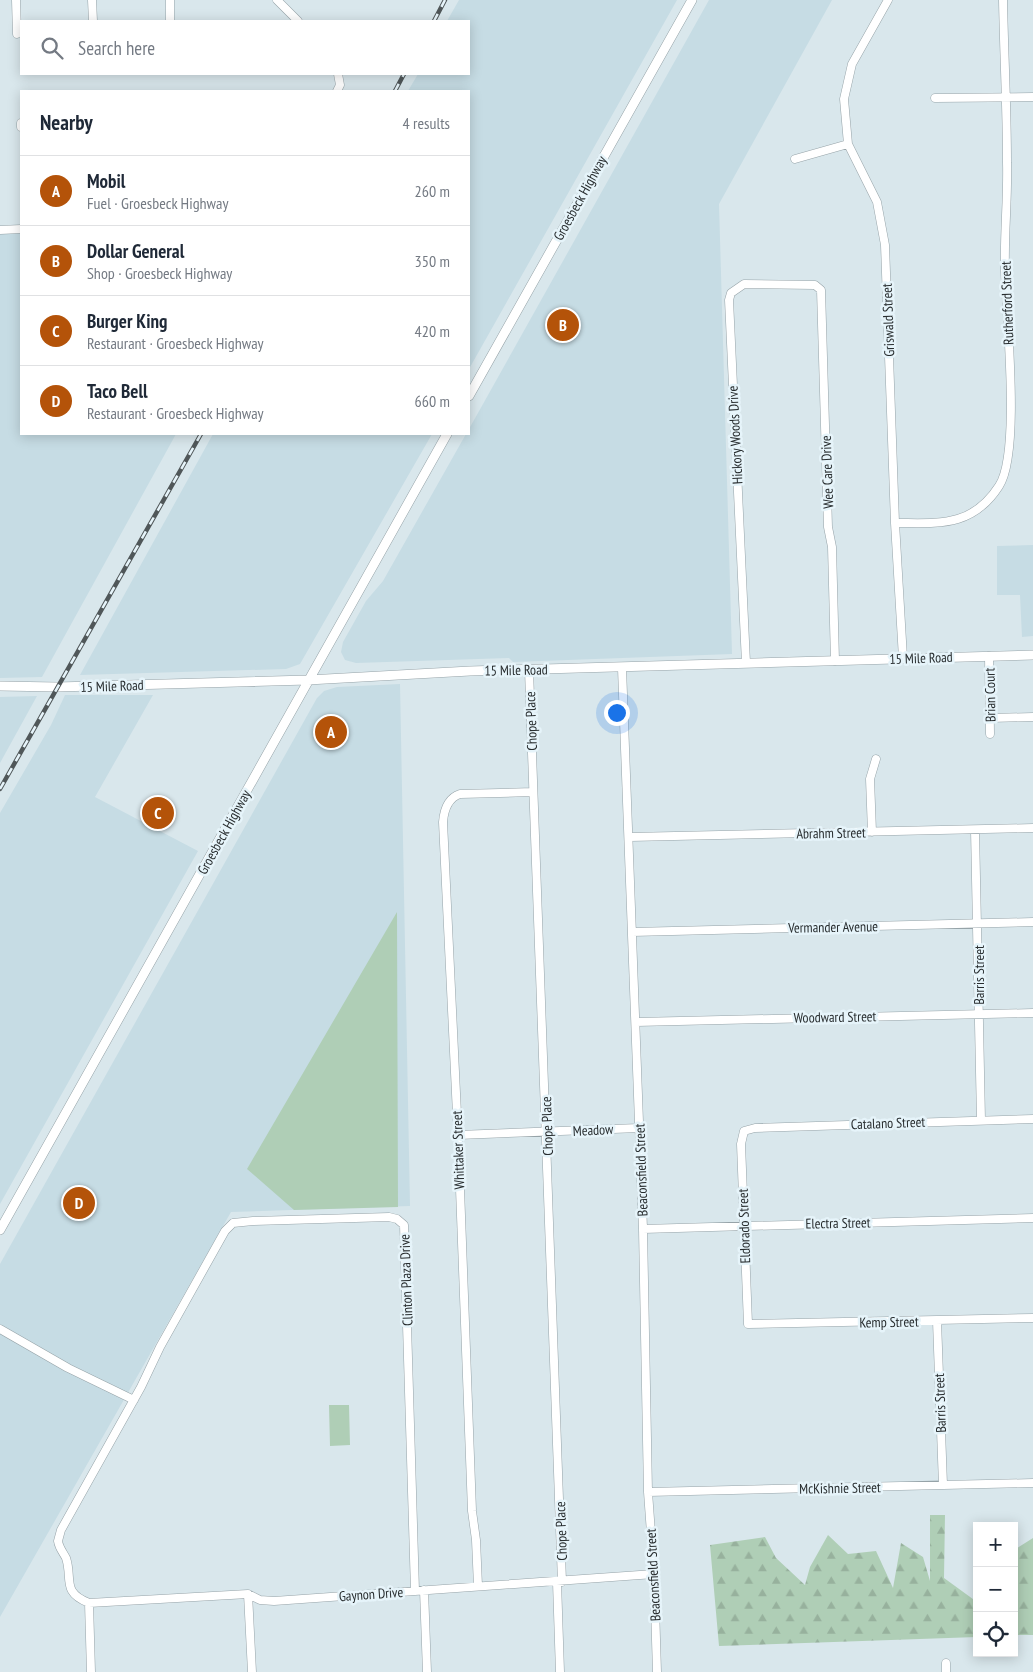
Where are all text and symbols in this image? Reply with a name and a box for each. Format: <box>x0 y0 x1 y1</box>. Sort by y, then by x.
search box <box>20 20 470 75</box>
icon: search <box>38 34 66 62</box>
text: Search here <box>78 36 155 60</box>
text: Nearby <box>40 109 93 136</box>
text: 4 results <box>403 113 450 133</box>
street label: Groesbeck Highway <box>549 152 611 243</box>
text: Mobil <box>87 169 125 193</box>
text: A <box>52 181 60 201</box>
text: 260 m <box>415 181 450 201</box>
text: Fuel · Groesbeck Highway <box>87 193 228 213</box>
text: Dollar General <box>87 239 184 263</box>
text: B <box>52 251 60 271</box>
text: 350 m <box>415 251 450 271</box>
street label: Rutherford Street <box>997 261 1017 345</box>
text: Shop · Groesbeck Highway <box>87 263 232 283</box>
street label: Griswald Street <box>878 283 898 357</box>
pin: B <box>547 306 579 344</box>
text: Burger King <box>87 309 167 333</box>
text: C <box>52 321 60 341</box>
text: 420 m <box>415 321 450 341</box>
text: Restaurant · Groesbeck Highway <box>87 333 264 353</box>
text: Taco Bell <box>87 379 148 403</box>
street label: Hickory Woods Drive <box>723 385 747 485</box>
text: D <box>52 391 60 411</box>
text: 660 m <box>415 391 450 411</box>
text: Restaurant · Groesbeck Highway <box>87 403 264 423</box>
street label: Wee Care Drive <box>817 435 837 509</box>
street label: 15 Mile Road <box>889 648 953 668</box>
street label: 15 Mile Road <box>484 660 548 680</box>
street label: Brian Court <box>981 668 999 722</box>
street label: 15 Mile Road <box>80 676 144 696</box>
street label: Chope Place <box>521 691 541 751</box>
your location <box>604 700 630 726</box>
pin: A <box>315 713 347 751</box>
street label: Groesbeck Highway <box>193 786 255 877</box>
pin: C <box>142 794 174 832</box>
street label: Abrahm Street <box>796 823 866 843</box>
street label: Vermander Avenue <box>787 917 878 937</box>
street label: Barris Street <box>970 945 988 1005</box>
street label: Woodward Street <box>793 1007 877 1027</box>
street label: Chope Place <box>537 1096 557 1156</box>
street label: Whittaker Street <box>448 1110 468 1190</box>
street label: Catalano Street <box>851 1113 926 1133</box>
street label: Meadow <box>572 1120 614 1140</box>
street label: Beaconsfield Street <box>630 1123 652 1217</box>
pin: D <box>63 1184 95 1222</box>
street label: Eldorado Street <box>734 1188 754 1264</box>
street label: Electra Street <box>805 1213 871 1233</box>
street label: Clinton Plaza Drive <box>395 1234 417 1326</box>
street label: Kemp Street <box>859 1312 919 1332</box>
street label: Barris Street <box>930 1373 950 1433</box>
street label: McKishnie Street <box>799 1478 881 1498</box>
street label: Chope Place <box>551 1501 571 1561</box>
map controls <box>973 1522 1018 1657</box>
button: + <box>973 1522 1018 1567</box>
street label: Beaconsfield Street <box>642 1528 664 1622</box>
button: − <box>973 1567 1018 1612</box>
street label: Gaynon Drive <box>338 1583 404 1605</box>
button: locate <box>973 1612 1018 1657</box>

